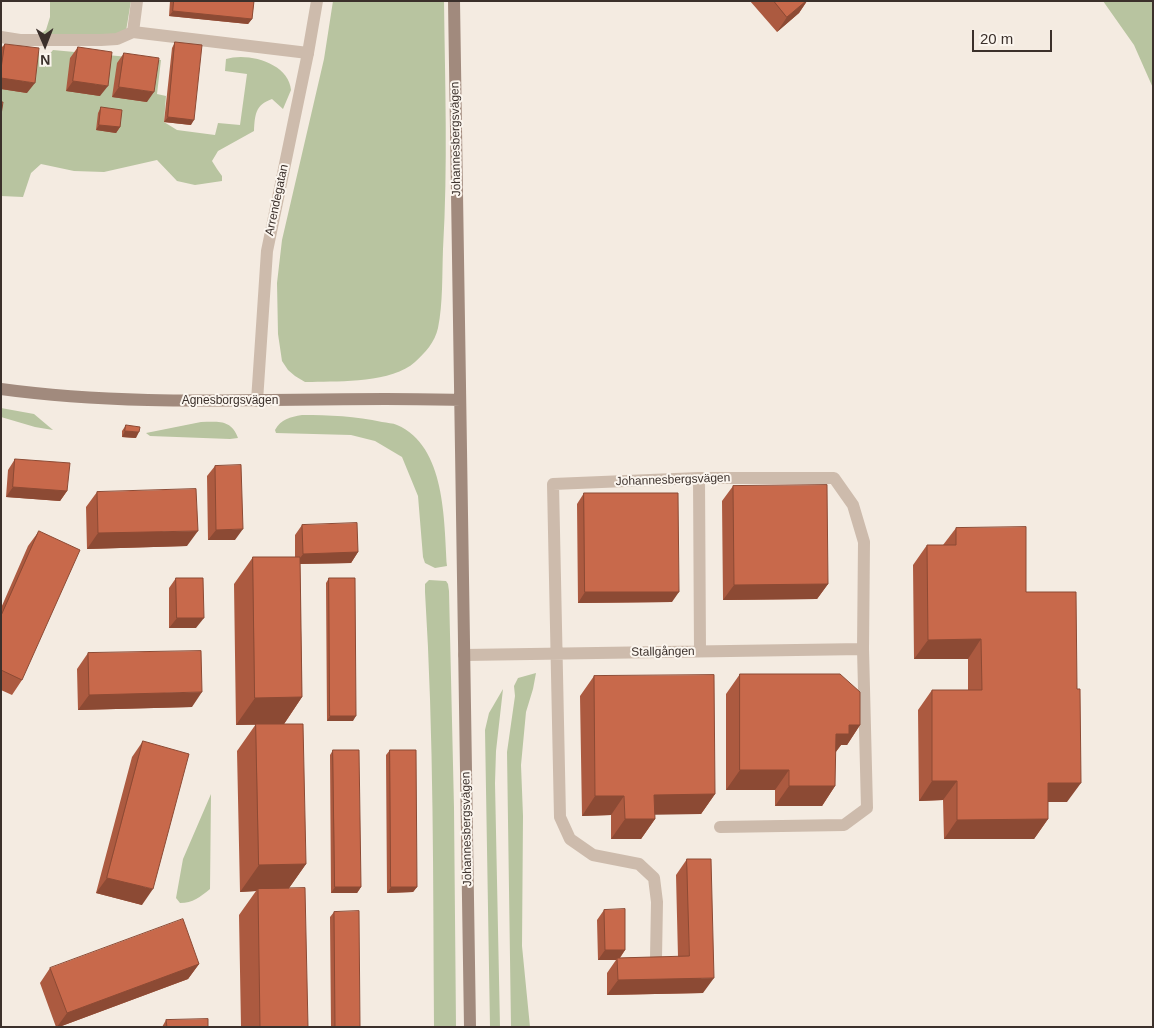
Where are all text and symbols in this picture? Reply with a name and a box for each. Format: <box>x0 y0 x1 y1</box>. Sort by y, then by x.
north arrow <box>20 20 70 70</box>
scale bar <box>974 20 1054 52</box>
text: 20 m <box>980 30 1013 47</box>
text: N <box>40 52 50 68</box>
street label: Johannesbergsvägen <box>448 82 464 196</box>
street label: Arrendegatan <box>262 163 292 237</box>
street label: Agnesborgsvägen <box>182 394 278 408</box>
street label: Johannesbergsvägen <box>615 471 731 489</box>
street label: Stallgången <box>631 644 695 660</box>
street label: Johannesbergsvägen <box>459 772 475 886</box>

